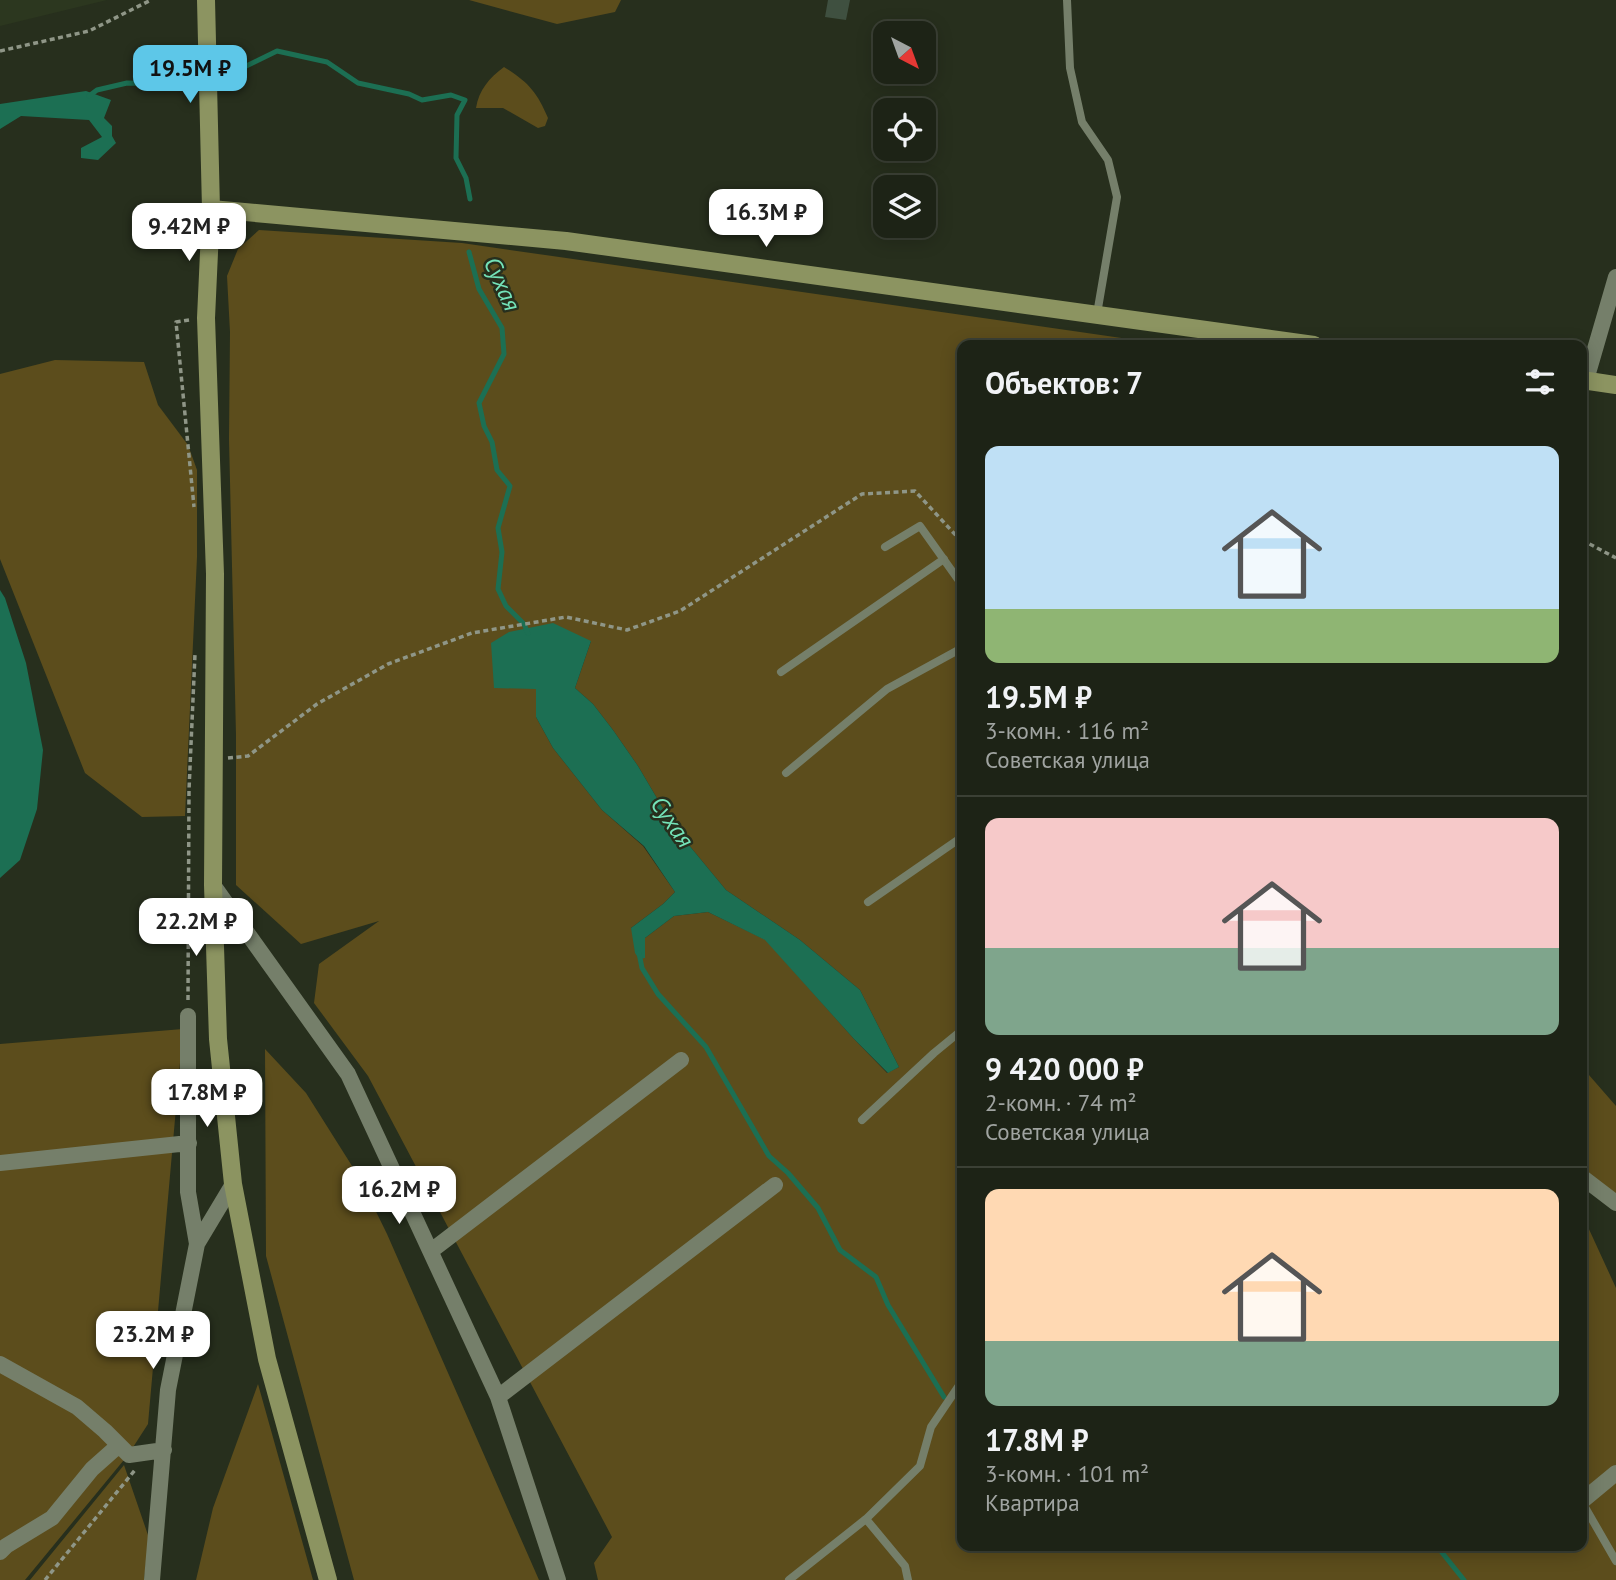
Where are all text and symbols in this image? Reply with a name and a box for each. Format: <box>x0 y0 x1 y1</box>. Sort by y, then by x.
north arrow <box>873 21 936 84</box>
map controls <box>873 21 936 238</box>
pin: 19.5M ₽ <box>125 46 255 105</box>
text: 19.5M ₽ <box>149 53 231 82</box>
button: locate <box>873 98 936 161</box>
button: layers <box>873 175 936 238</box>
pin: 16.3M ₽ <box>701 190 831 249</box>
text: 16.3M ₽ <box>725 197 807 226</box>
pin: 9.42M ₽ <box>124 204 254 263</box>
text: 9.42M ₽ <box>148 211 230 240</box>
water label: Сухая <box>477 252 528 316</box>
text: Объектов: 7 <box>985 363 1143 402</box>
icon: filters <box>1521 363 1559 401</box>
icon: home <box>1209 491 1335 617</box>
text: 19.5M ₽ <box>985 677 1092 716</box>
text: 3-комн. · 116 m² <box>985 716 1149 745</box>
text: Советская улица <box>985 745 1150 774</box>
water label: Сухая <box>644 790 701 854</box>
icon: home <box>1209 863 1335 989</box>
pin: 22.2M ₽ <box>131 898 261 958</box>
text: 22.2M ₽ <box>155 906 237 935</box>
text: 9 420 000 ₽ <box>985 1049 1144 1088</box>
pin: 17.8M ₽ <box>142 1070 272 1129</box>
text: 17.8M ₽ <box>167 1077 247 1106</box>
text: 2-комн. · 74 m² <box>985 1088 1137 1117</box>
text: Советская улица <box>985 1117 1150 1146</box>
pin: 16.2M ₽ <box>334 1166 464 1226</box>
text: 16.2M ₽ <box>358 1174 440 1203</box>
icon: home <box>1209 1234 1335 1360</box>
pin: 23.2M ₽ <box>88 1312 218 1371</box>
text: 23.2M ₽ <box>112 1319 194 1348</box>
text: 17.8M ₽ <box>985 1420 1088 1459</box>
text: 3-комн. · 101 m² <box>985 1459 1149 1488</box>
text: Квартира <box>985 1488 1080 1517</box>

